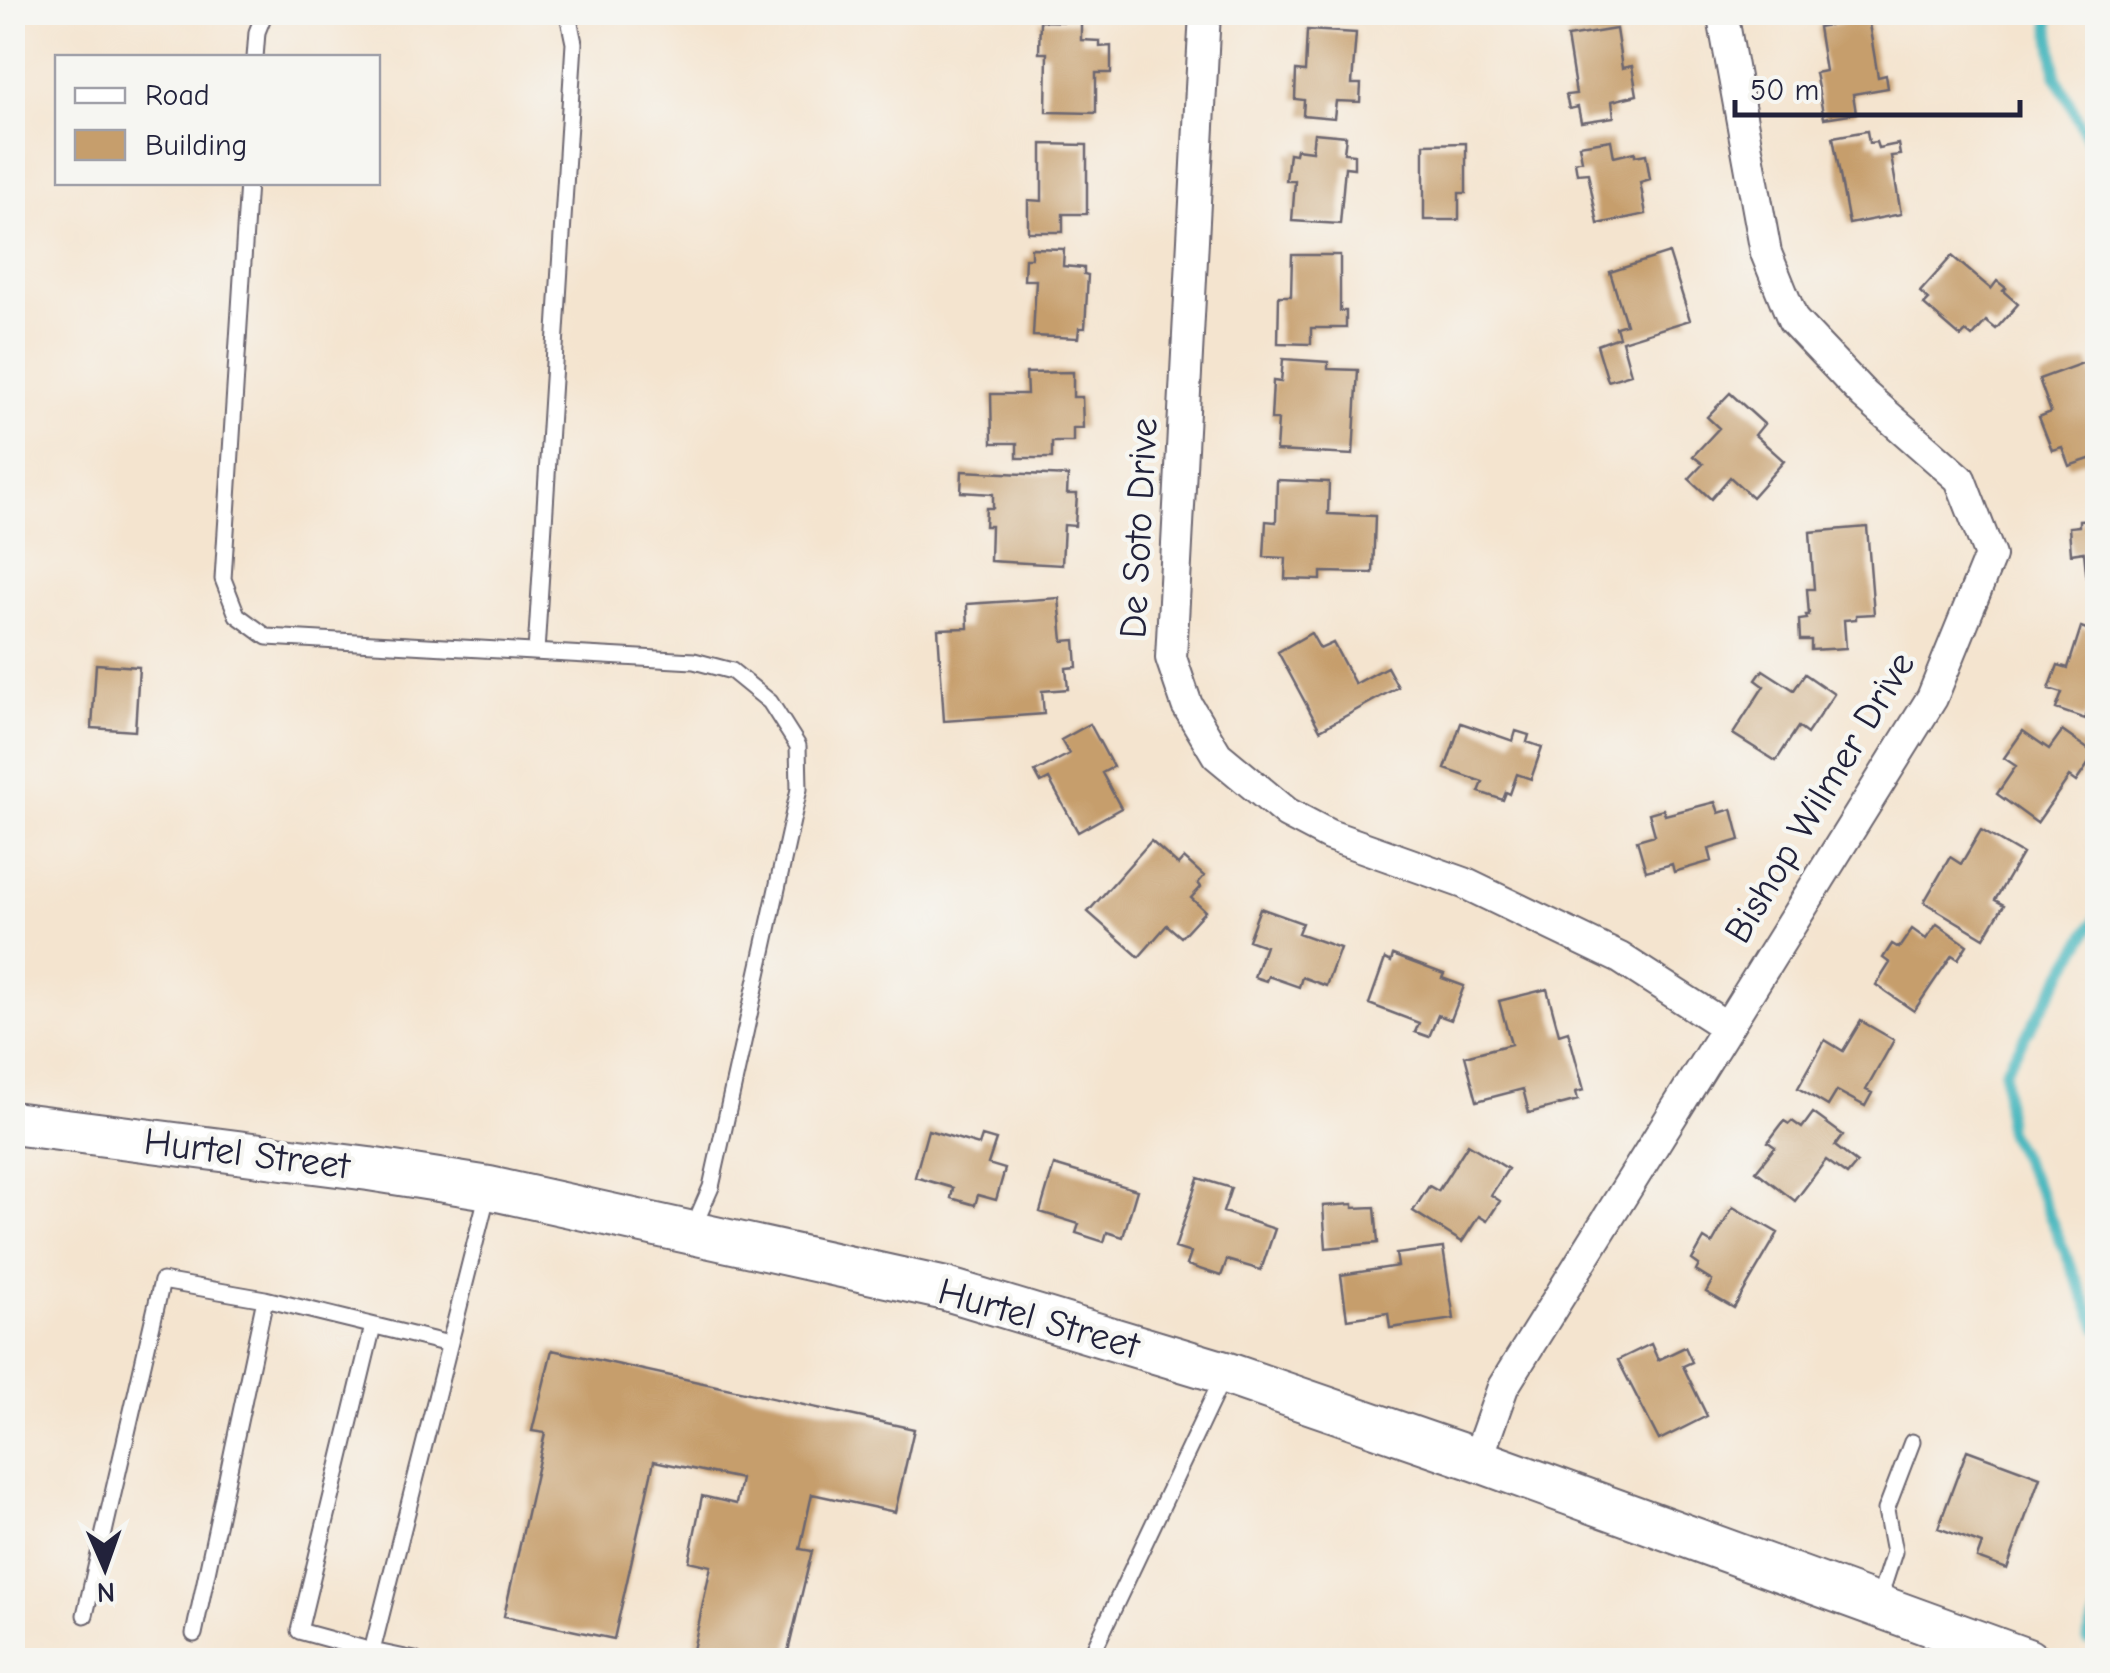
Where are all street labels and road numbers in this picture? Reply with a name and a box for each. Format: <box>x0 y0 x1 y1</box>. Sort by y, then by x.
street label: De Soto Drive <box>1111 417 1167 639</box>
street label: Bishop Wilmer Drive <box>1716 644 1924 951</box>
street label: Hurtel Street <box>141 1120 353 1189</box>
street label: Hurtel Street <box>933 1269 1145 1369</box>

